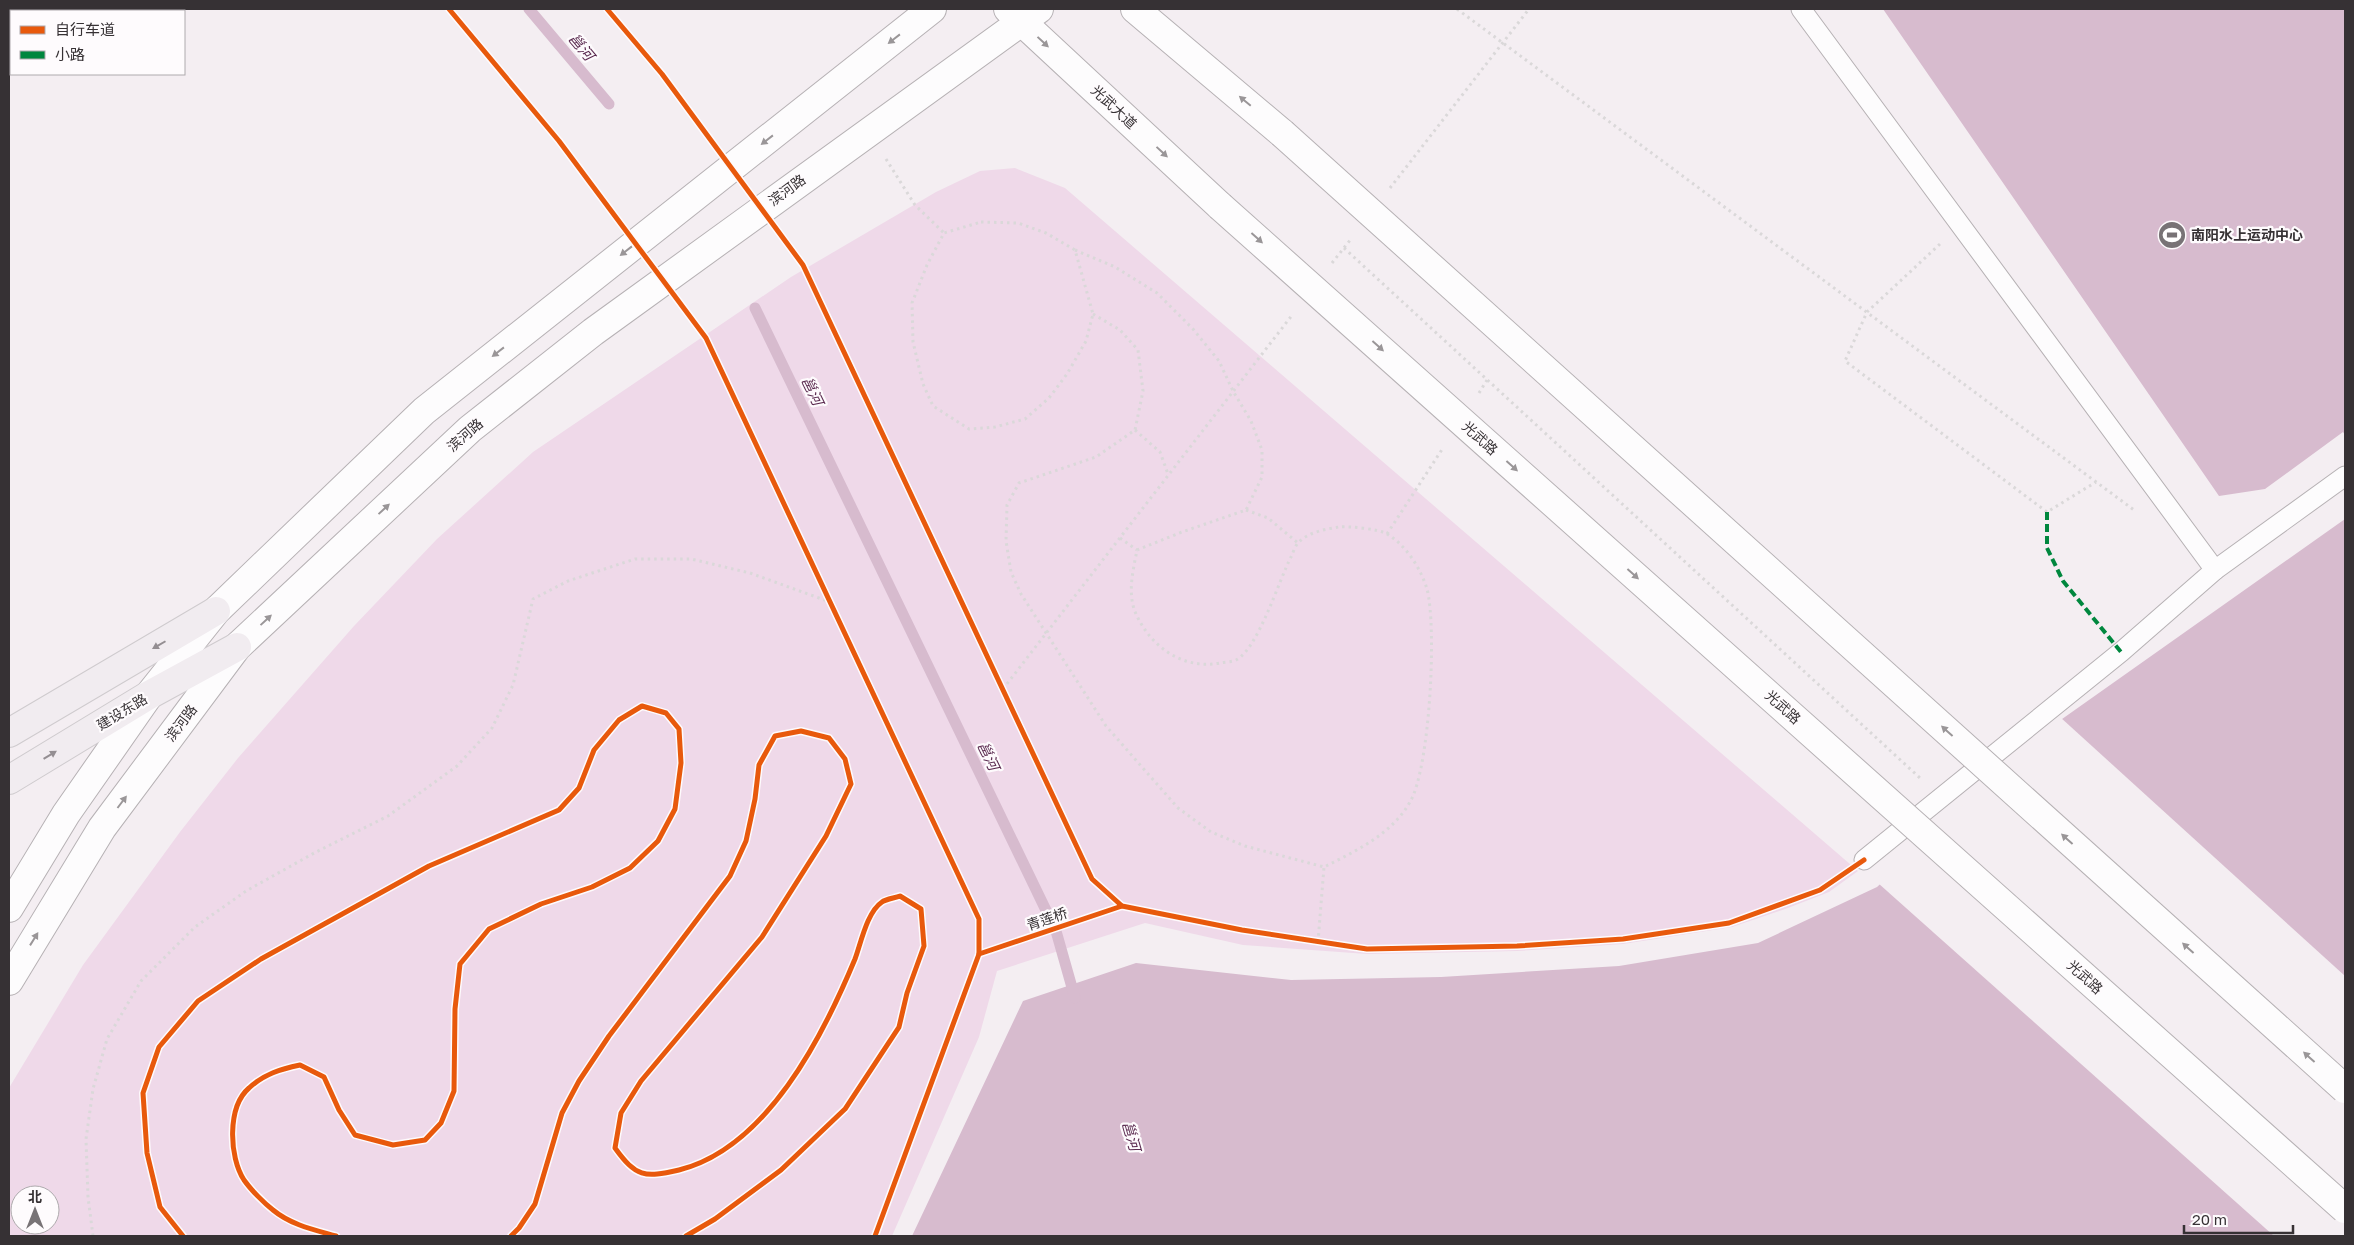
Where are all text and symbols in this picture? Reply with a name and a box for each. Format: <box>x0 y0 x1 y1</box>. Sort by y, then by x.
legend <box>10 10 185 75</box>
text: 自行车道 <box>55 20 115 38</box>
water label: 邕河 <box>565 29 600 66</box>
one-way arrow <box>887 34 901 44</box>
one-way arrow <box>1037 36 1049 48</box>
text: 小路 <box>55 45 85 63</box>
street label: 光武大道 <box>1088 81 1141 132</box>
one-way arrow <box>1239 96 1252 107</box>
one-way arrow <box>761 134 774 145</box>
one-way arrow <box>1156 146 1168 158</box>
street label: 滨河路 <box>765 170 809 209</box>
sports icon: 南阳水上运动中心 <box>2157 220 2187 250</box>
place label: 南阳水上运动中心 <box>2191 226 2303 243</box>
one-way arrow <box>1250 232 1262 244</box>
one-way arrow <box>619 246 632 257</box>
one-way arrow <box>1371 340 1383 352</box>
one-way arrow <box>492 347 505 358</box>
water label: 邕河 <box>798 373 829 411</box>
street label: 滨河路 <box>443 414 486 455</box>
street label: 光武路 <box>1459 417 1502 458</box>
one-way arrow <box>1506 460 1518 472</box>
one-way arrow <box>378 503 390 515</box>
one-way arrow <box>1627 568 1639 580</box>
one-way arrow <box>259 614 271 626</box>
one-way arrow <box>152 640 166 649</box>
street label: 光武路 <box>1762 686 1805 727</box>
street label: 建设东路 <box>93 690 150 733</box>
street label: 滨河路 <box>161 701 200 745</box>
one-way arrow <box>1940 725 1953 736</box>
water label: 邕河 <box>974 738 1005 776</box>
one-way arrow <box>44 750 57 759</box>
one-way arrow <box>117 795 127 809</box>
one-way arrow <box>2062 833 2074 845</box>
street label: 青莲桥 <box>1024 904 1069 933</box>
one-way arrow <box>30 932 39 946</box>
one-way arrow <box>2183 942 2195 954</box>
street label: 光武路 <box>2064 956 2107 997</box>
one-way arrow <box>2304 1051 2316 1063</box>
water label: 邕河 <box>1119 1119 1146 1156</box>
north arrow <box>10 1185 60 1235</box>
text: 北 <box>28 1188 42 1205</box>
scale bar <box>2184 1202 2293 1234</box>
text: 20 m <box>2192 1210 2227 1228</box>

